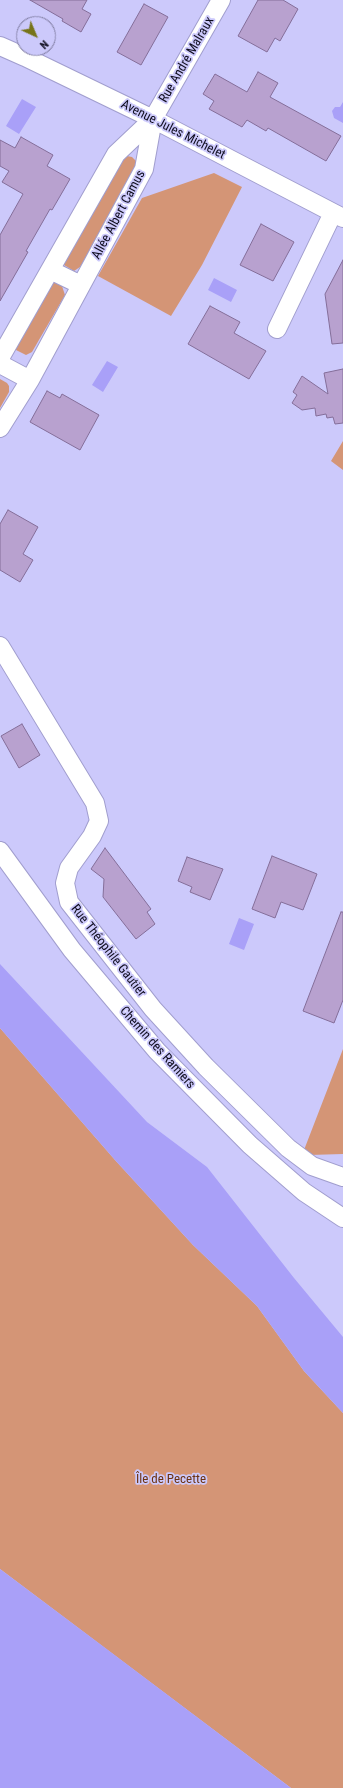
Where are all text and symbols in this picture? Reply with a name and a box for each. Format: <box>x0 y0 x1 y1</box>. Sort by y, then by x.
street label: Rue André Malraux <box>156 14 218 106</box>
north arrow <box>16 16 56 56</box>
text: N <box>37 37 51 51</box>
street label: Avenue Jules Michelet <box>118 97 228 163</box>
street label: Allée Albert Camus <box>89 168 149 262</box>
street label: Rue Théophile Gautier <box>67 902 149 1000</box>
street label: Chemin des Ramiers <box>116 1004 198 1092</box>
park label: Île de Pecette <box>136 1472 206 1488</box>

